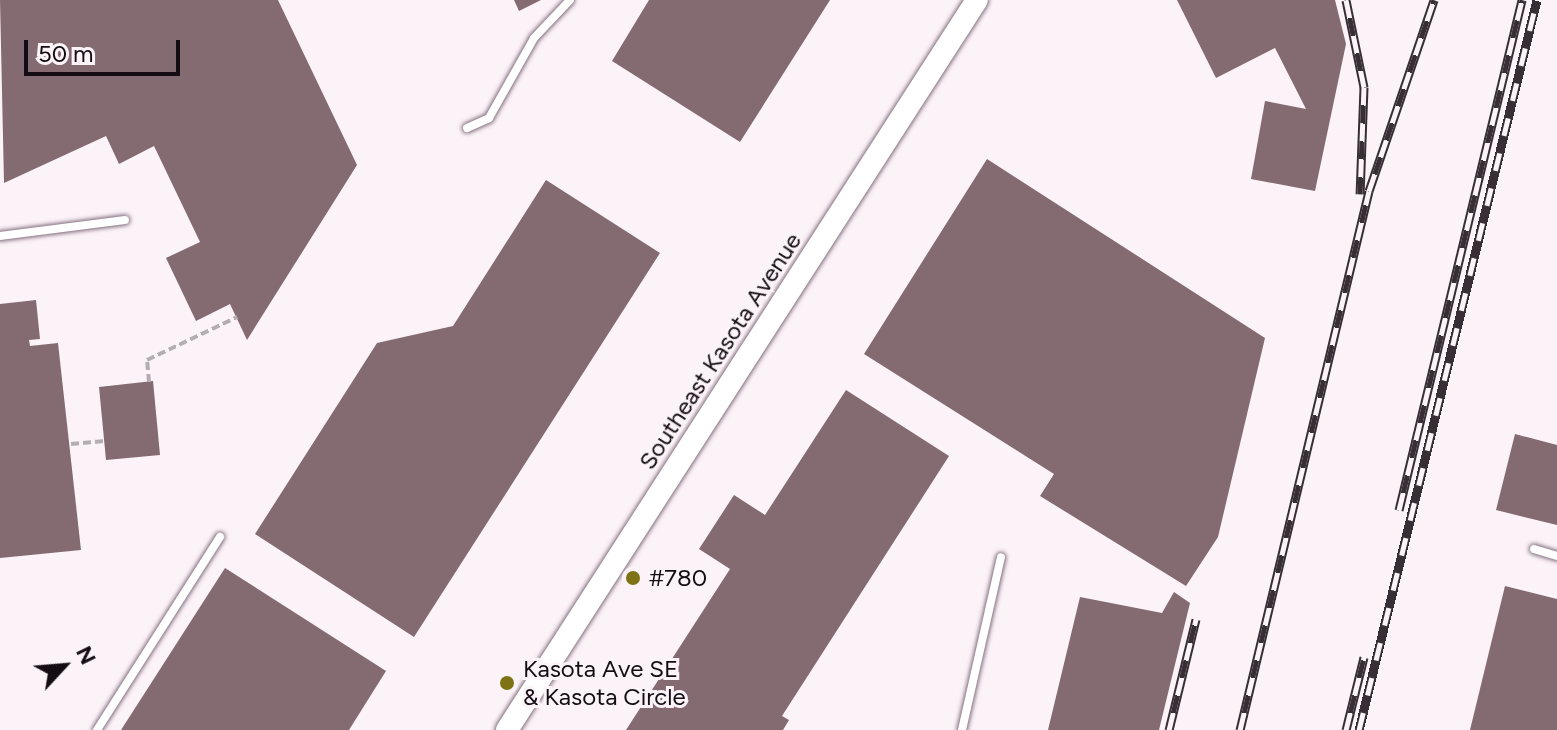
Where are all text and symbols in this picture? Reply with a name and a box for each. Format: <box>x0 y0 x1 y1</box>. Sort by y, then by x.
scale bar <box>28 24 184 74</box>
text: 50 m <box>38 39 94 68</box>
street label: Southeast Kasota Avenue <box>633 227 807 475</box>
place label: #780 <box>649 564 707 592</box>
marker: #780 <box>624 569 642 587</box>
north arrow <box>24 626 104 706</box>
text: N <box>70 642 102 669</box>
place label: Kasota Ave SE & Kasota Circle <box>523 655 686 711</box>
marker: Kasota Ave SE & Kasota Circle <box>498 674 516 692</box>

